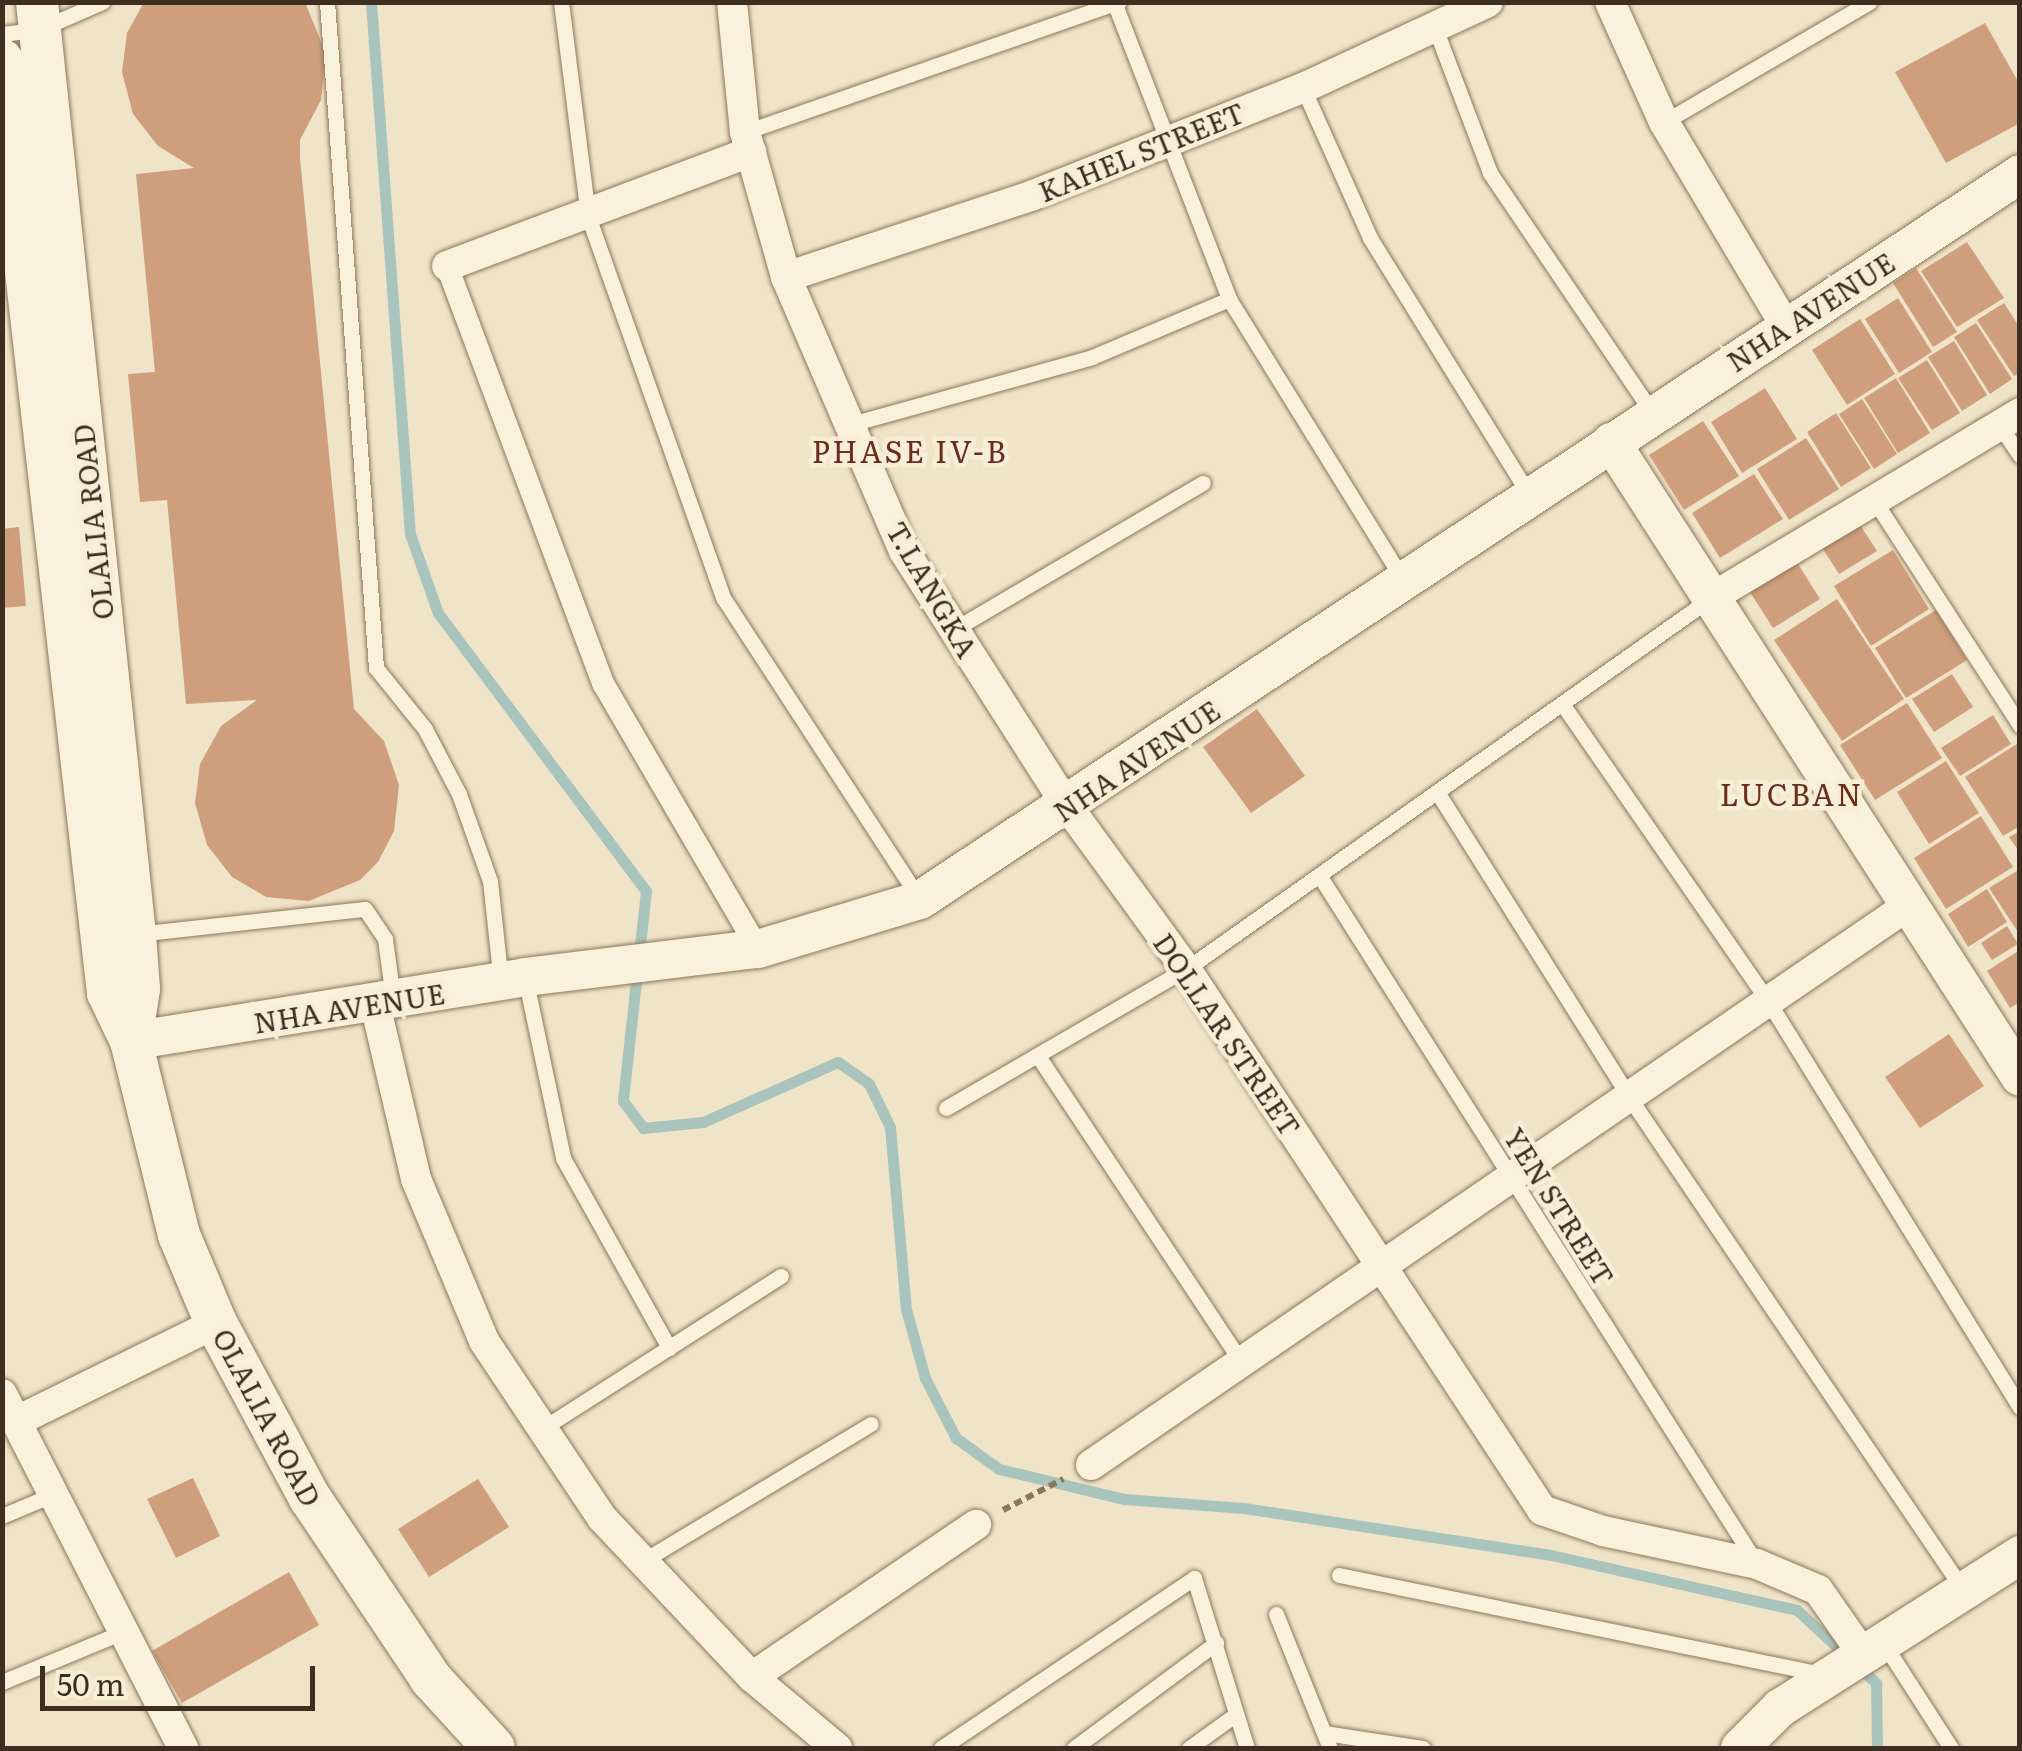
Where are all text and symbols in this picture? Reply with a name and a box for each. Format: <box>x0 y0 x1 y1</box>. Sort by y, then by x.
street label: KAHEL STREET <box>1033 94 1249 208</box>
street label: NHA AVENUE <box>1720 244 1900 378</box>
street label: OLALIA ROAD <box>65 423 119 621</box>
district label: PHASE IV-B <box>812 432 1008 468</box>
street label: T.LANGKA <box>881 515 985 663</box>
street label: NHA AVENUE <box>1047 692 1225 828</box>
district label: LUCBAN <box>1720 775 1864 811</box>
street label: DOLLAR STREET <box>1148 926 1308 1142</box>
street label: NHA AVENUE <box>251 975 447 1039</box>
street label: YEN STREET <box>1498 1121 1622 1291</box>
street label: OLALIA ROAD <box>207 1322 329 1512</box>
scale bar <box>45 1646 320 1708</box>
text: 50 m <box>57 1661 125 1705</box>

